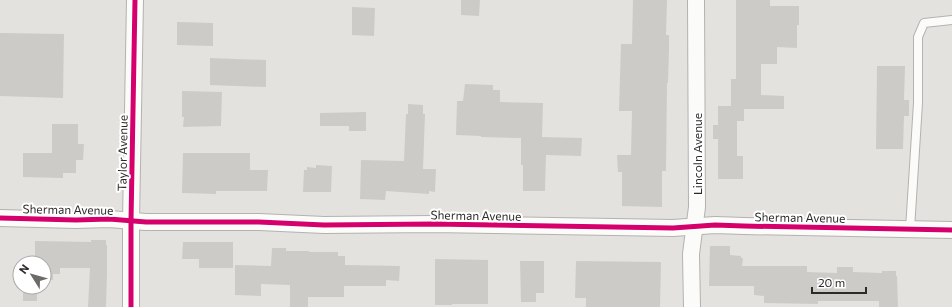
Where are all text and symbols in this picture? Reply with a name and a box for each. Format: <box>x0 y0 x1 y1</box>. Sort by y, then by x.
street label: Lincoln Avenue <box>690 113 704 195</box>
street label: Taylor Avenue <box>114 115 130 191</box>
street label: Sherman Avenue <box>22 201 114 217</box>
street label: Sherman Avenue <box>430 207 522 223</box>
street label: Sherman Avenue <box>754 209 846 225</box>
north arrow <box>12 255 52 295</box>
text: N <box>16 261 31 276</box>
scale bar <box>812 269 866 295</box>
text: 20 m <box>818 275 845 289</box>

